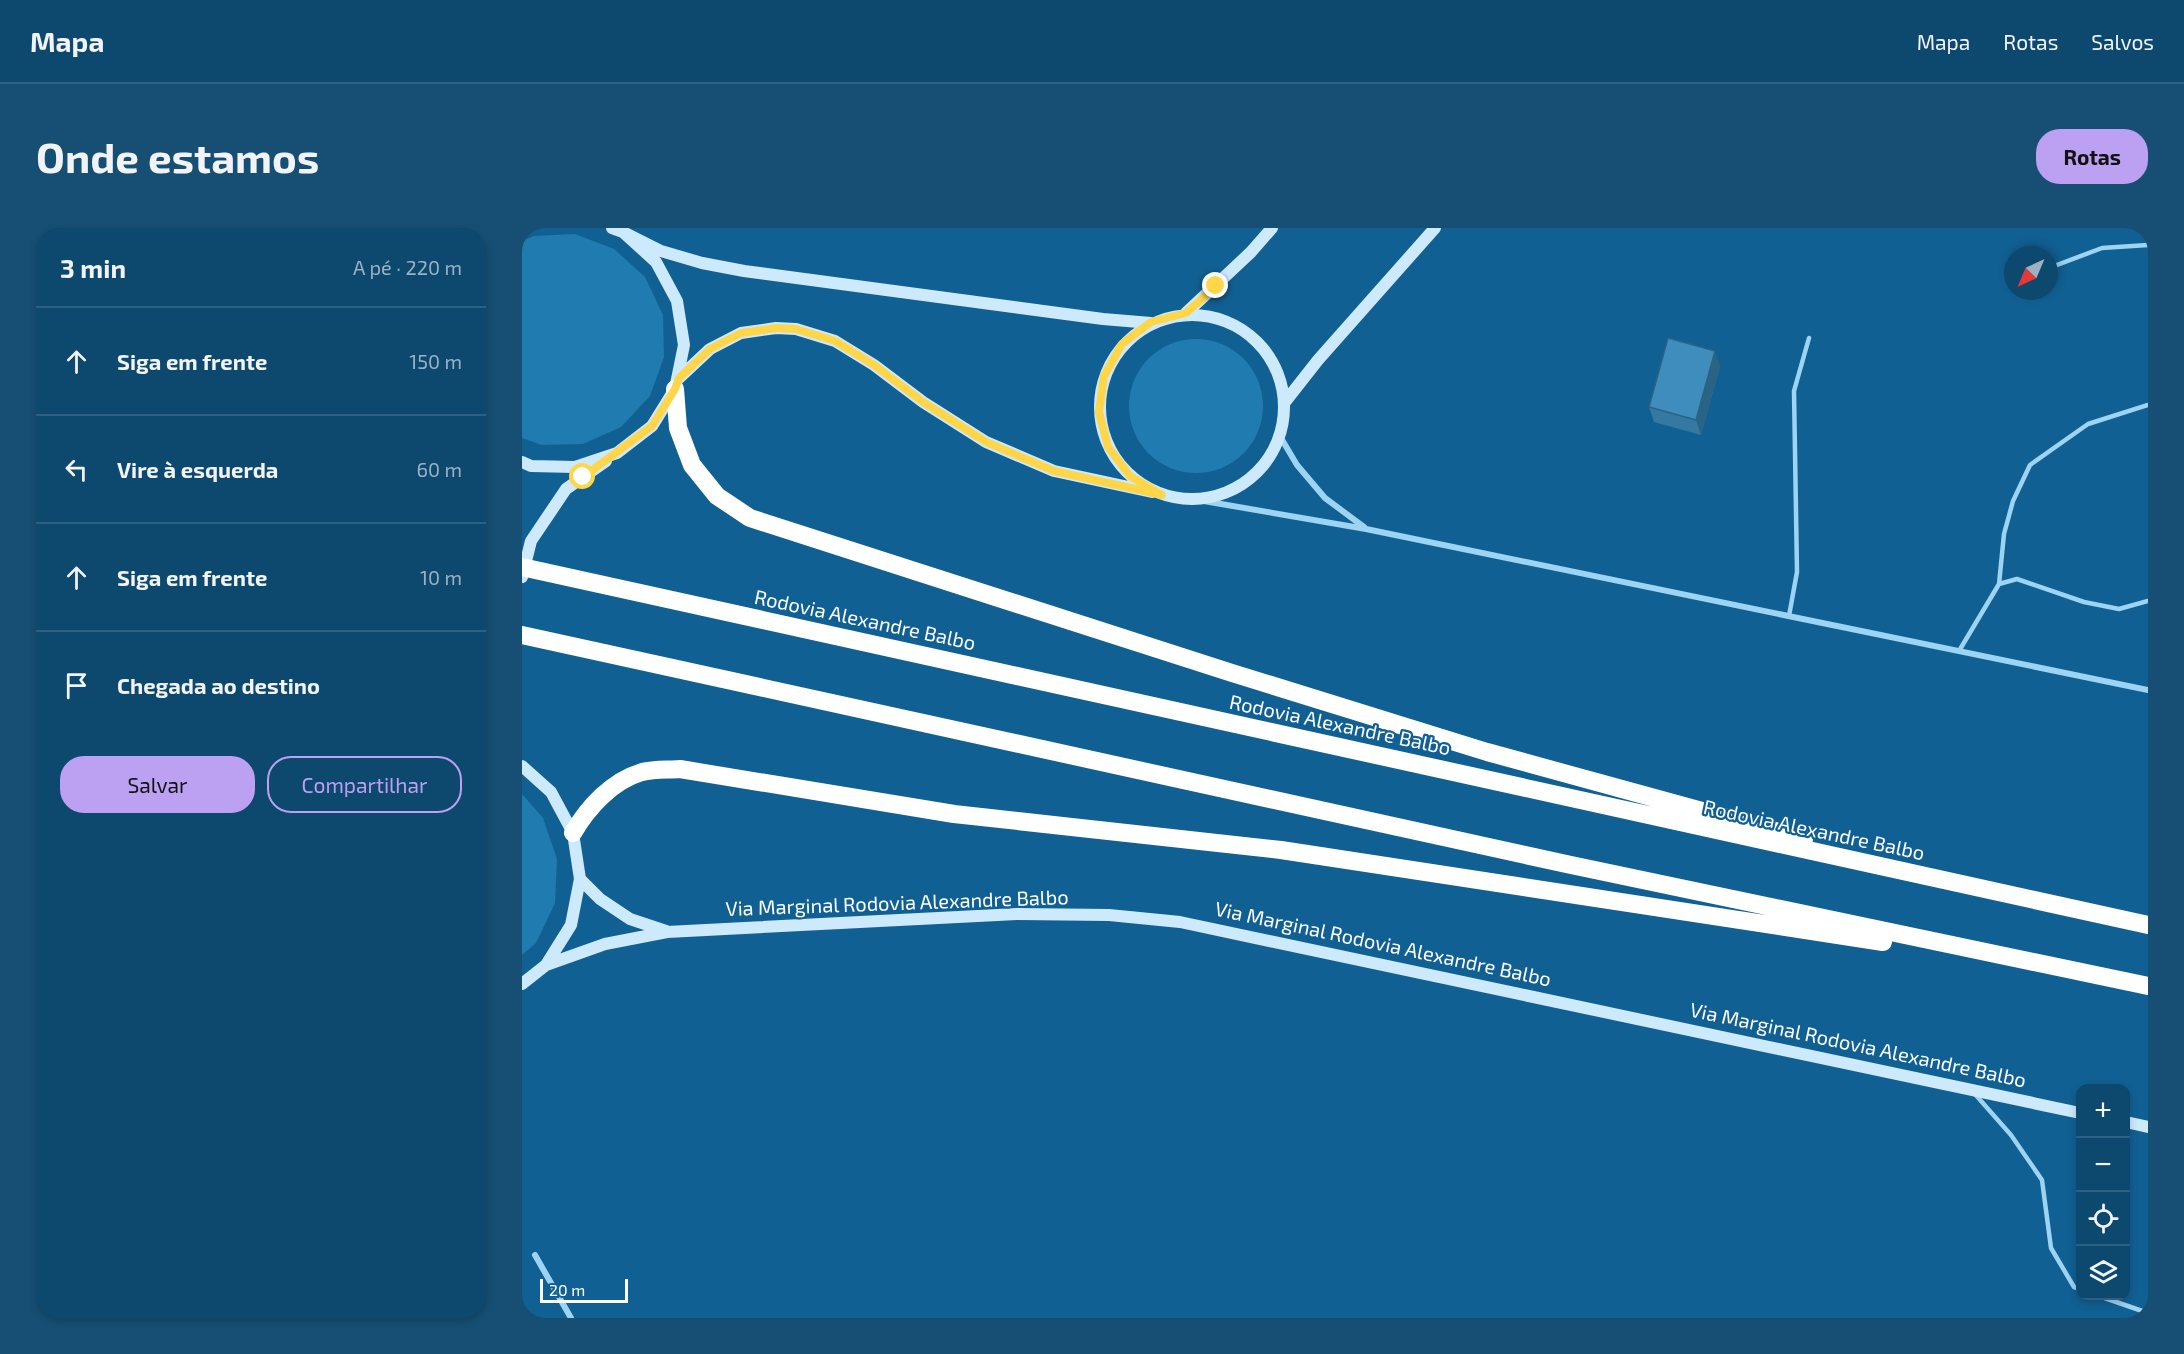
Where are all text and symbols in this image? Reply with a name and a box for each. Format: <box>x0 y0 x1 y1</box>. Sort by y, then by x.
text: Mapa <box>30 24 104 58</box>
text: Mapa <box>1917 29 1970 54</box>
text: Rotas <box>2003 29 2058 54</box>
text: Salvos <box>2091 29 2154 54</box>
button: Rotas <box>2036 129 2148 184</box>
text: Onde estamos <box>36 131 319 181</box>
north arrow <box>2004 246 2058 300</box>
text: 3 min <box>60 252 126 283</box>
text: A pé · 220 m <box>353 255 462 279</box>
route end <box>1202 272 1228 298</box>
icon: ahead <box>60 345 93 378</box>
text: Siga em frente <box>117 348 267 374</box>
text: 150 m <box>409 349 462 373</box>
icon: left <box>60 453 93 486</box>
text: Vire à esquerda <box>117 456 278 482</box>
text: 60 m <box>417 457 462 481</box>
route start <box>569 463 595 489</box>
icon: ahead <box>60 561 93 594</box>
text: Siga em frente <box>117 564 267 590</box>
text: 10 m <box>420 565 462 589</box>
street label: Rodovia Alexandre Balbo <box>752 584 978 654</box>
icon: arrive <box>60 669 93 702</box>
text: Chegada ao destino <box>117 672 320 698</box>
street label: Rodovia Alexandre Balbo <box>1227 689 1453 759</box>
button: Salvar <box>60 756 255 813</box>
button: Compartilhar <box>267 756 462 813</box>
street label: Rodovia Alexandre Balbo <box>1701 794 1927 864</box>
street label: Via Marginal Rodovia Alexandre Balbo <box>725 884 1069 920</box>
street label: Via Marginal Rodovia Alexandre Balbo <box>1213 896 1554 990</box>
street label: Via Marginal Rodovia Alexandre Balbo <box>1688 997 2029 1091</box>
map controls <box>2076 1084 2130 1300</box>
button: + <box>2076 1084 2130 1138</box>
button: − <box>2076 1138 2130 1192</box>
button: locate <box>2076 1192 2130 1246</box>
button: layers <box>2076 1246 2130 1300</box>
scale bar <box>540 1276 628 1304</box>
text: 20 m <box>549 1280 585 1299</box>

